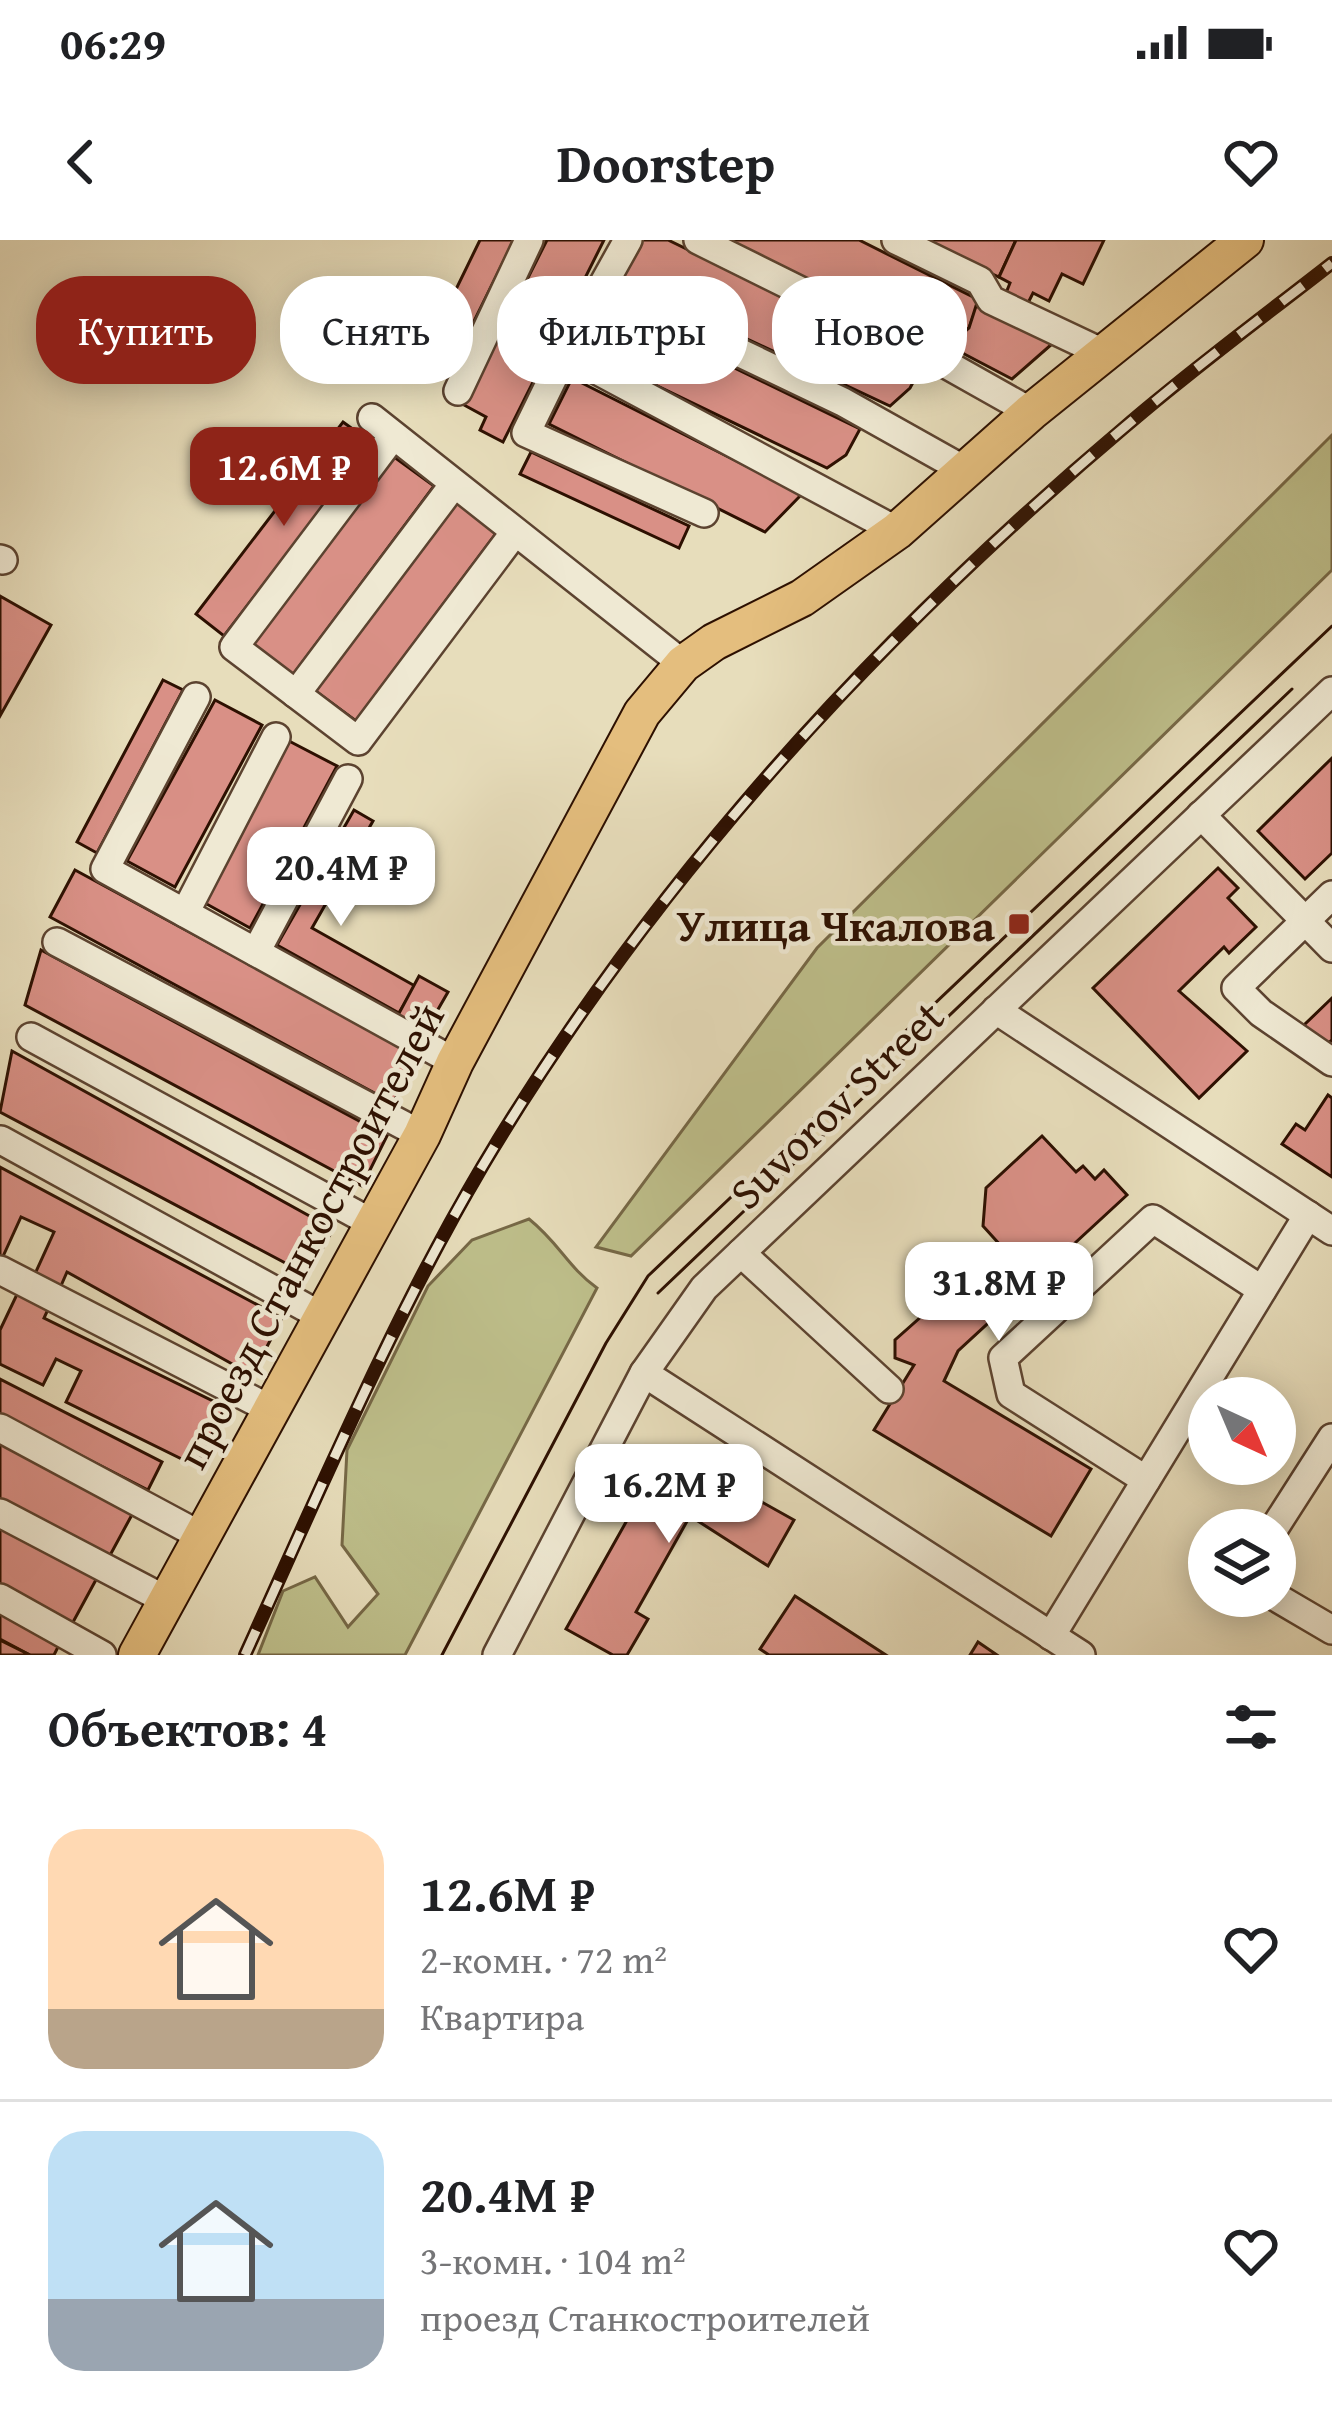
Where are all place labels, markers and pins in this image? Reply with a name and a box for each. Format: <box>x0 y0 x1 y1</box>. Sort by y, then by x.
pin: 12.6M ₽ <box>173 427 395 529</box>
pin: 20.4M ₽ <box>230 827 452 929</box>
place label: Улица Чкалова <box>676 892 995 957</box>
marker: Улица Чкалова <box>1006 911 1032 937</box>
pin: 31.8M ₽ <box>888 1242 1110 1344</box>
pin: 16.2M ₽ <box>558 1444 780 1546</box>

